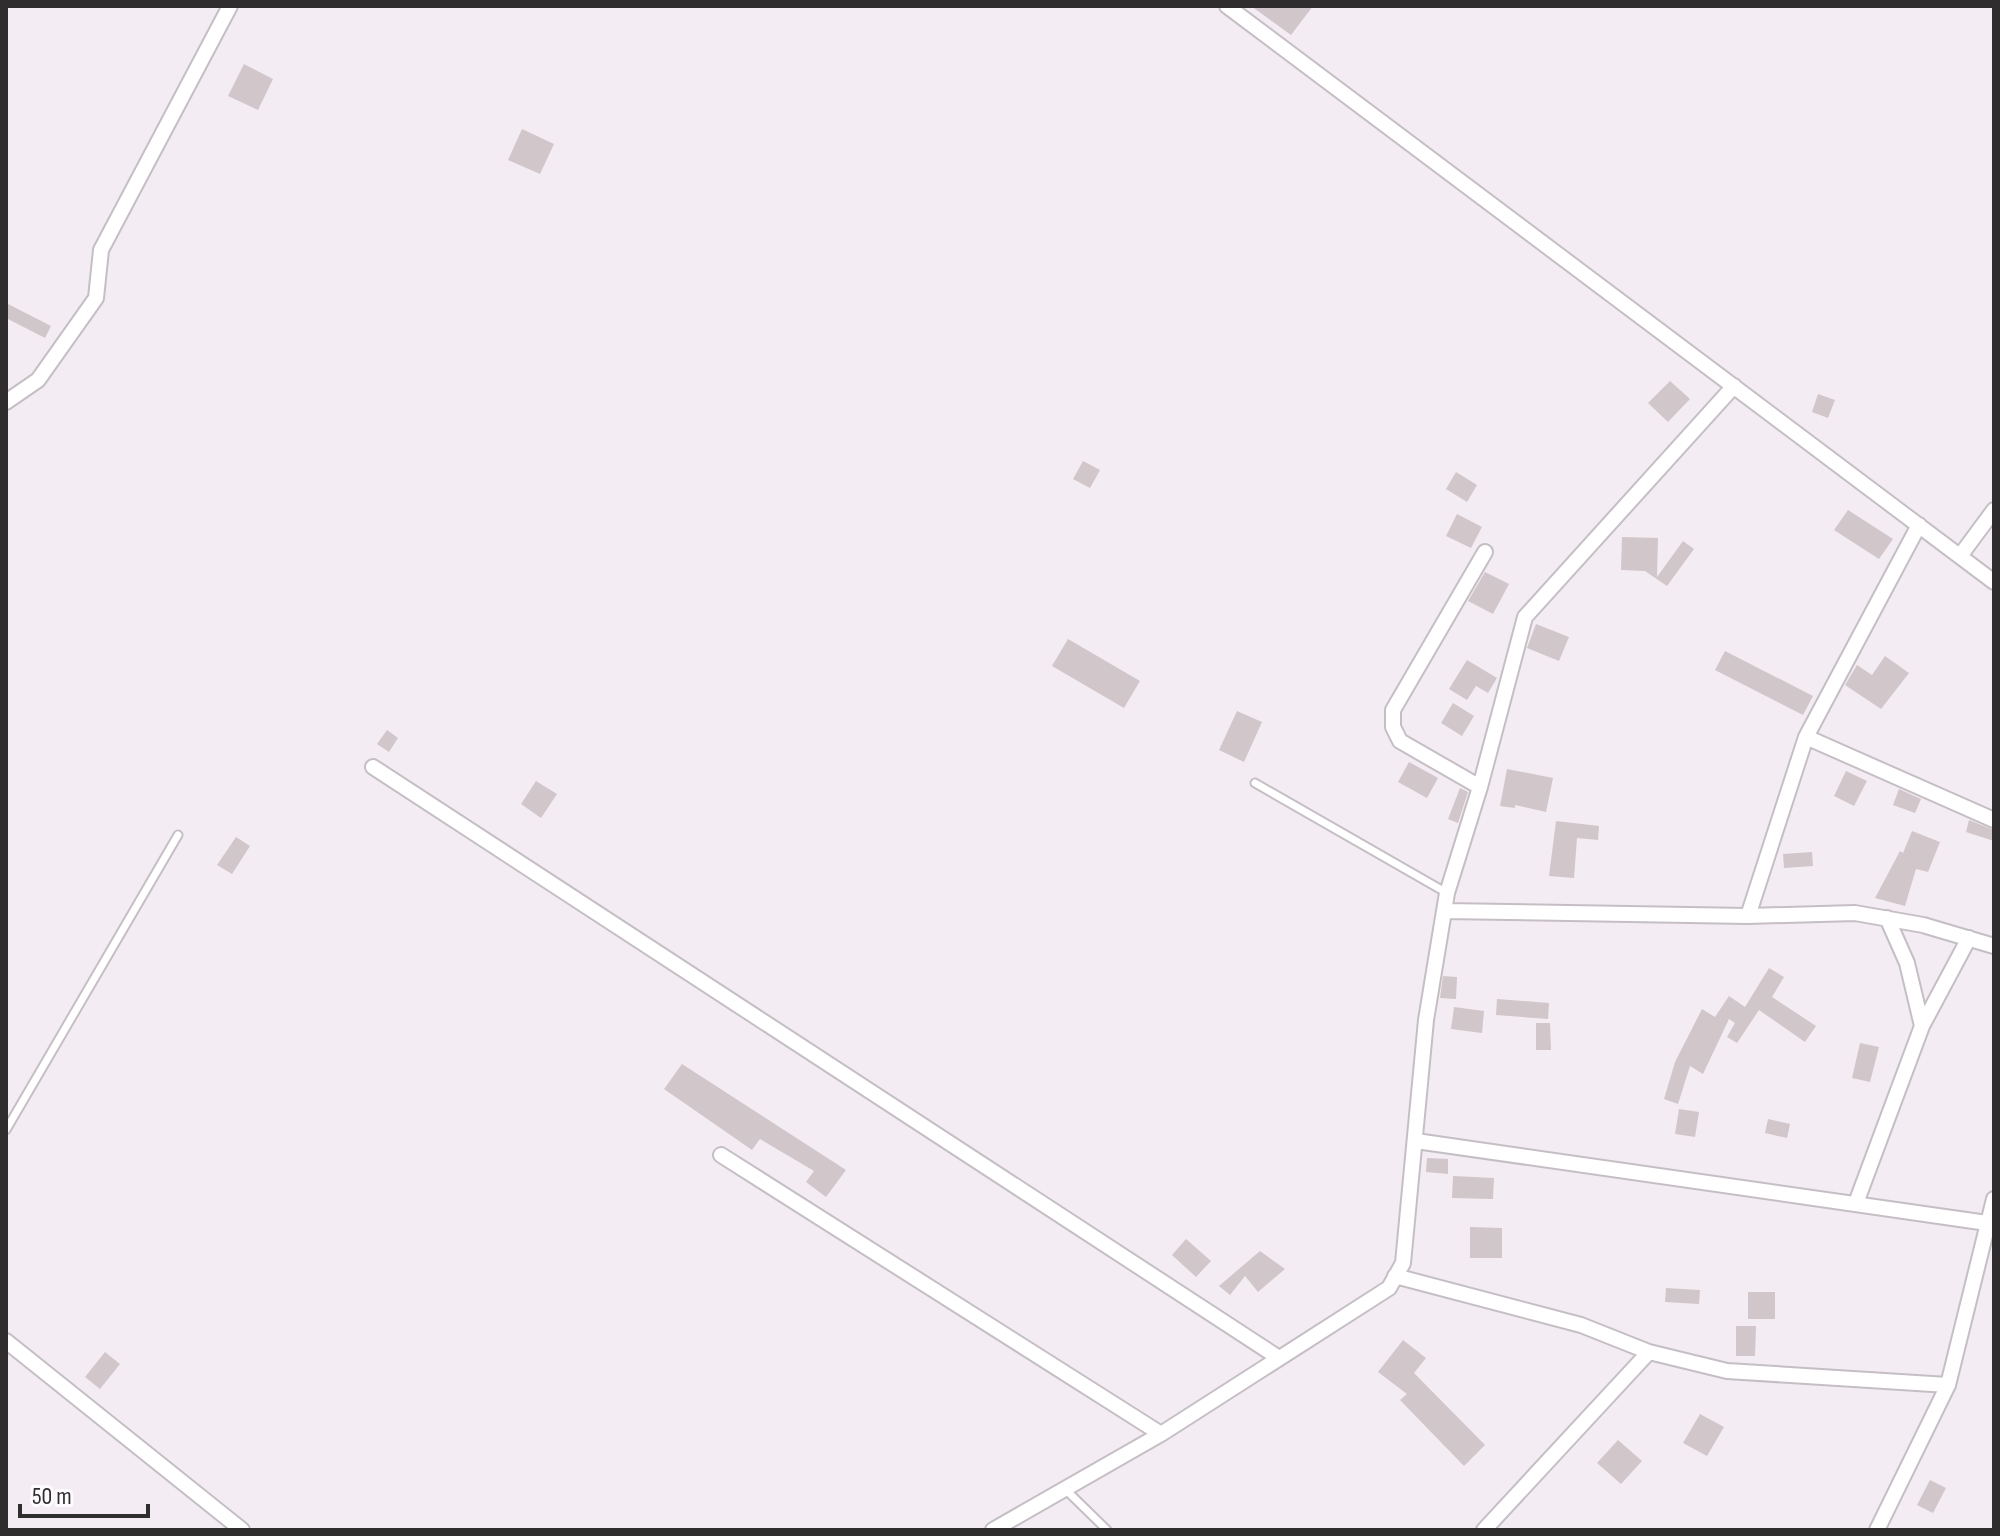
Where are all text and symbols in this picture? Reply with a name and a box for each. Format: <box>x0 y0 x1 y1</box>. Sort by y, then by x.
scale bar <box>20 1468 148 1518</box>
text: 50 m <box>32 1482 72 1511</box>

